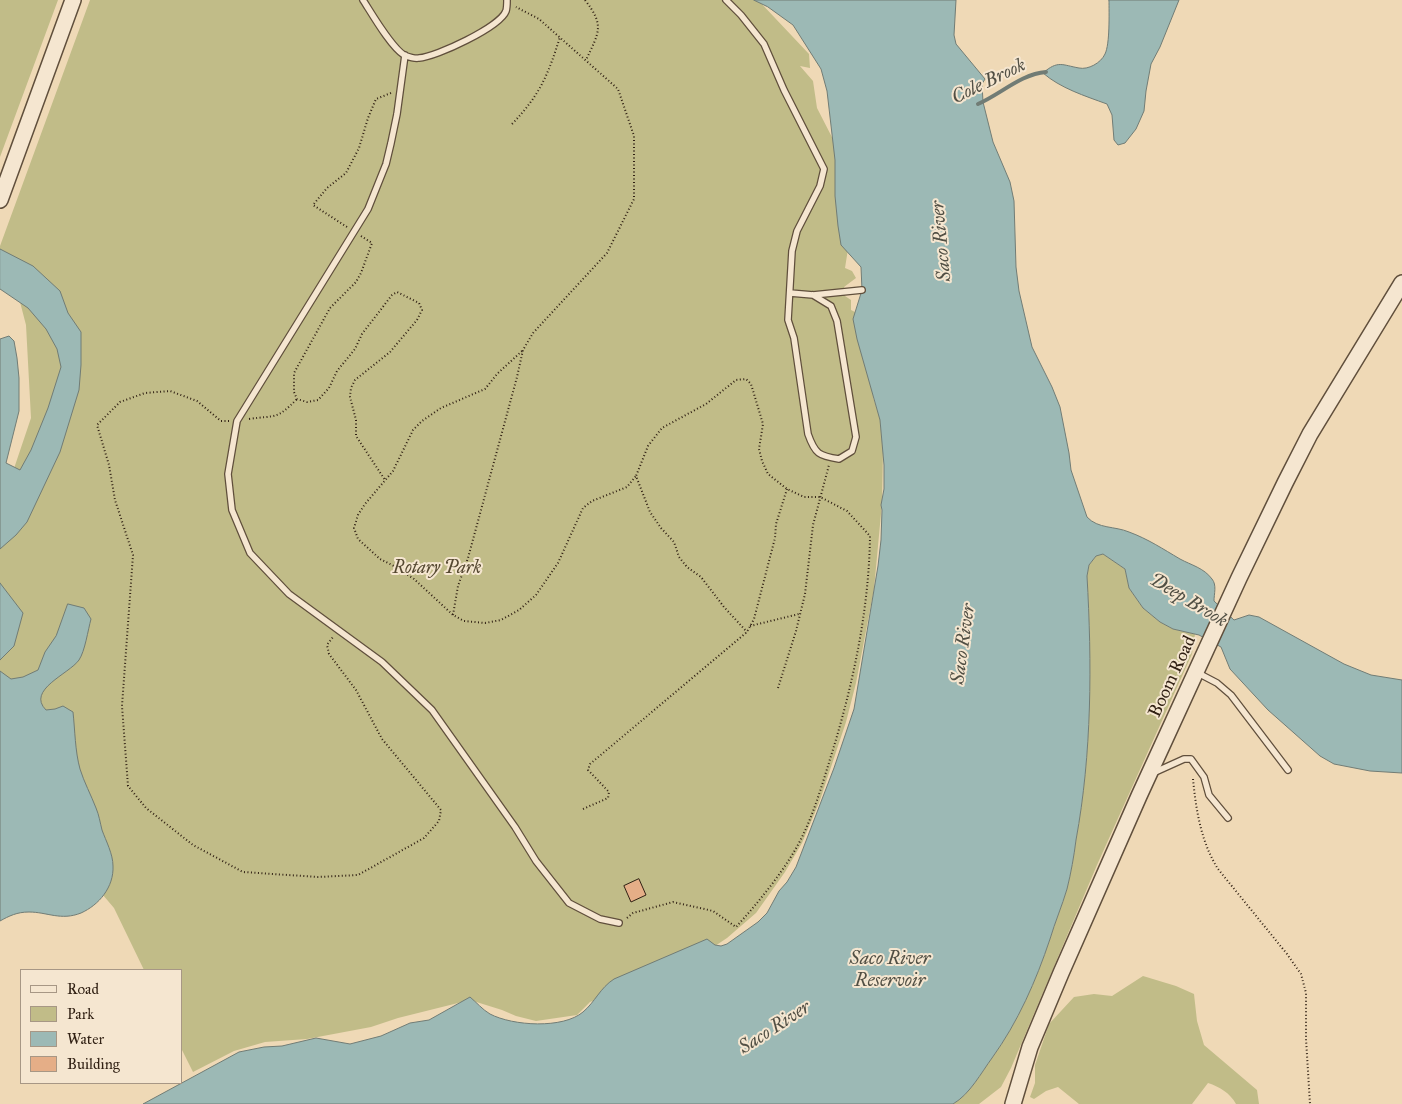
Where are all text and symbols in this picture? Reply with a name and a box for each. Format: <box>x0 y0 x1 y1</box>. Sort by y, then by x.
water label: Cole Brook <box>948 54 1030 110</box>
water label: Saco River <box>927 200 957 282</box>
park label: Rotary Park <box>393 558 481 580</box>
water label: Deep Brook <box>1145 569 1231 633</box>
water label: Saco River <box>947 602 981 686</box>
street label: Boom Road <box>1145 633 1201 721</box>
water label: Saco River Reservoir <box>850 948 930 992</box>
legend <box>20 969 182 1084</box>
text: Road <box>67 980 99 998</box>
water label: Saco River <box>735 996 815 1060</box>
text: Park <box>67 1005 94 1023</box>
text: Water <box>67 1030 104 1048</box>
text: Building <box>67 1055 120 1073</box>

